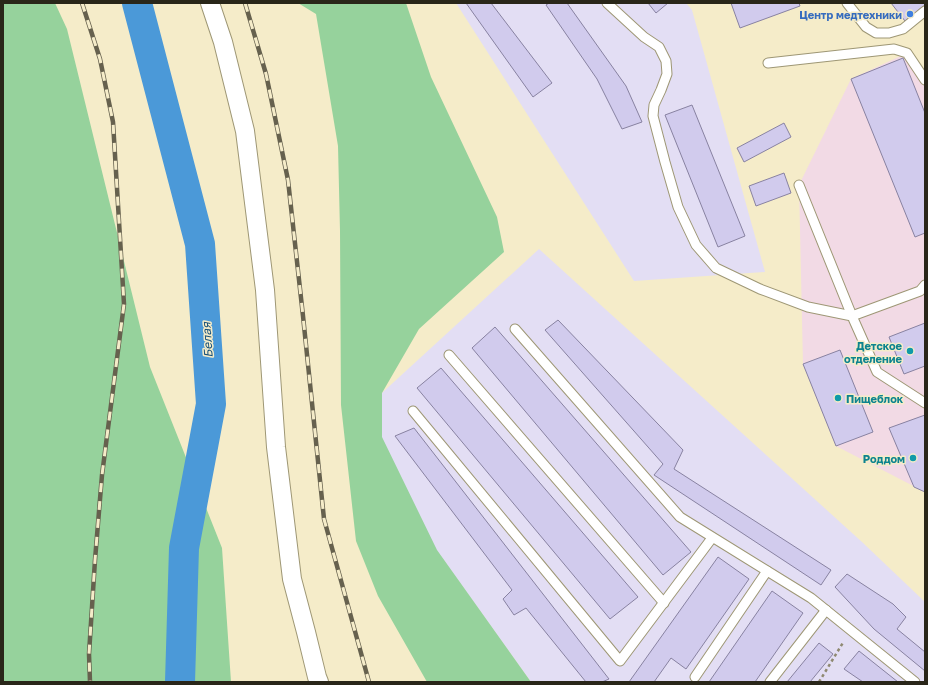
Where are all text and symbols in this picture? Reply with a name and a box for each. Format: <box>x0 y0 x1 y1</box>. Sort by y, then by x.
place label: Центр медтехники <box>799 8 902 21</box>
marker: Центр медтехники <box>905 9 915 19</box>
water label: Белая <box>198 321 216 358</box>
place label: Детское отделение <box>844 339 903 365</box>
marker: Детское отделение <box>905 346 915 356</box>
place label: Пищеблок <box>846 392 904 405</box>
marker: Пищеблок <box>833 393 843 403</box>
place label: Роддом <box>863 452 905 465</box>
marker: Роддом <box>908 453 918 463</box>

